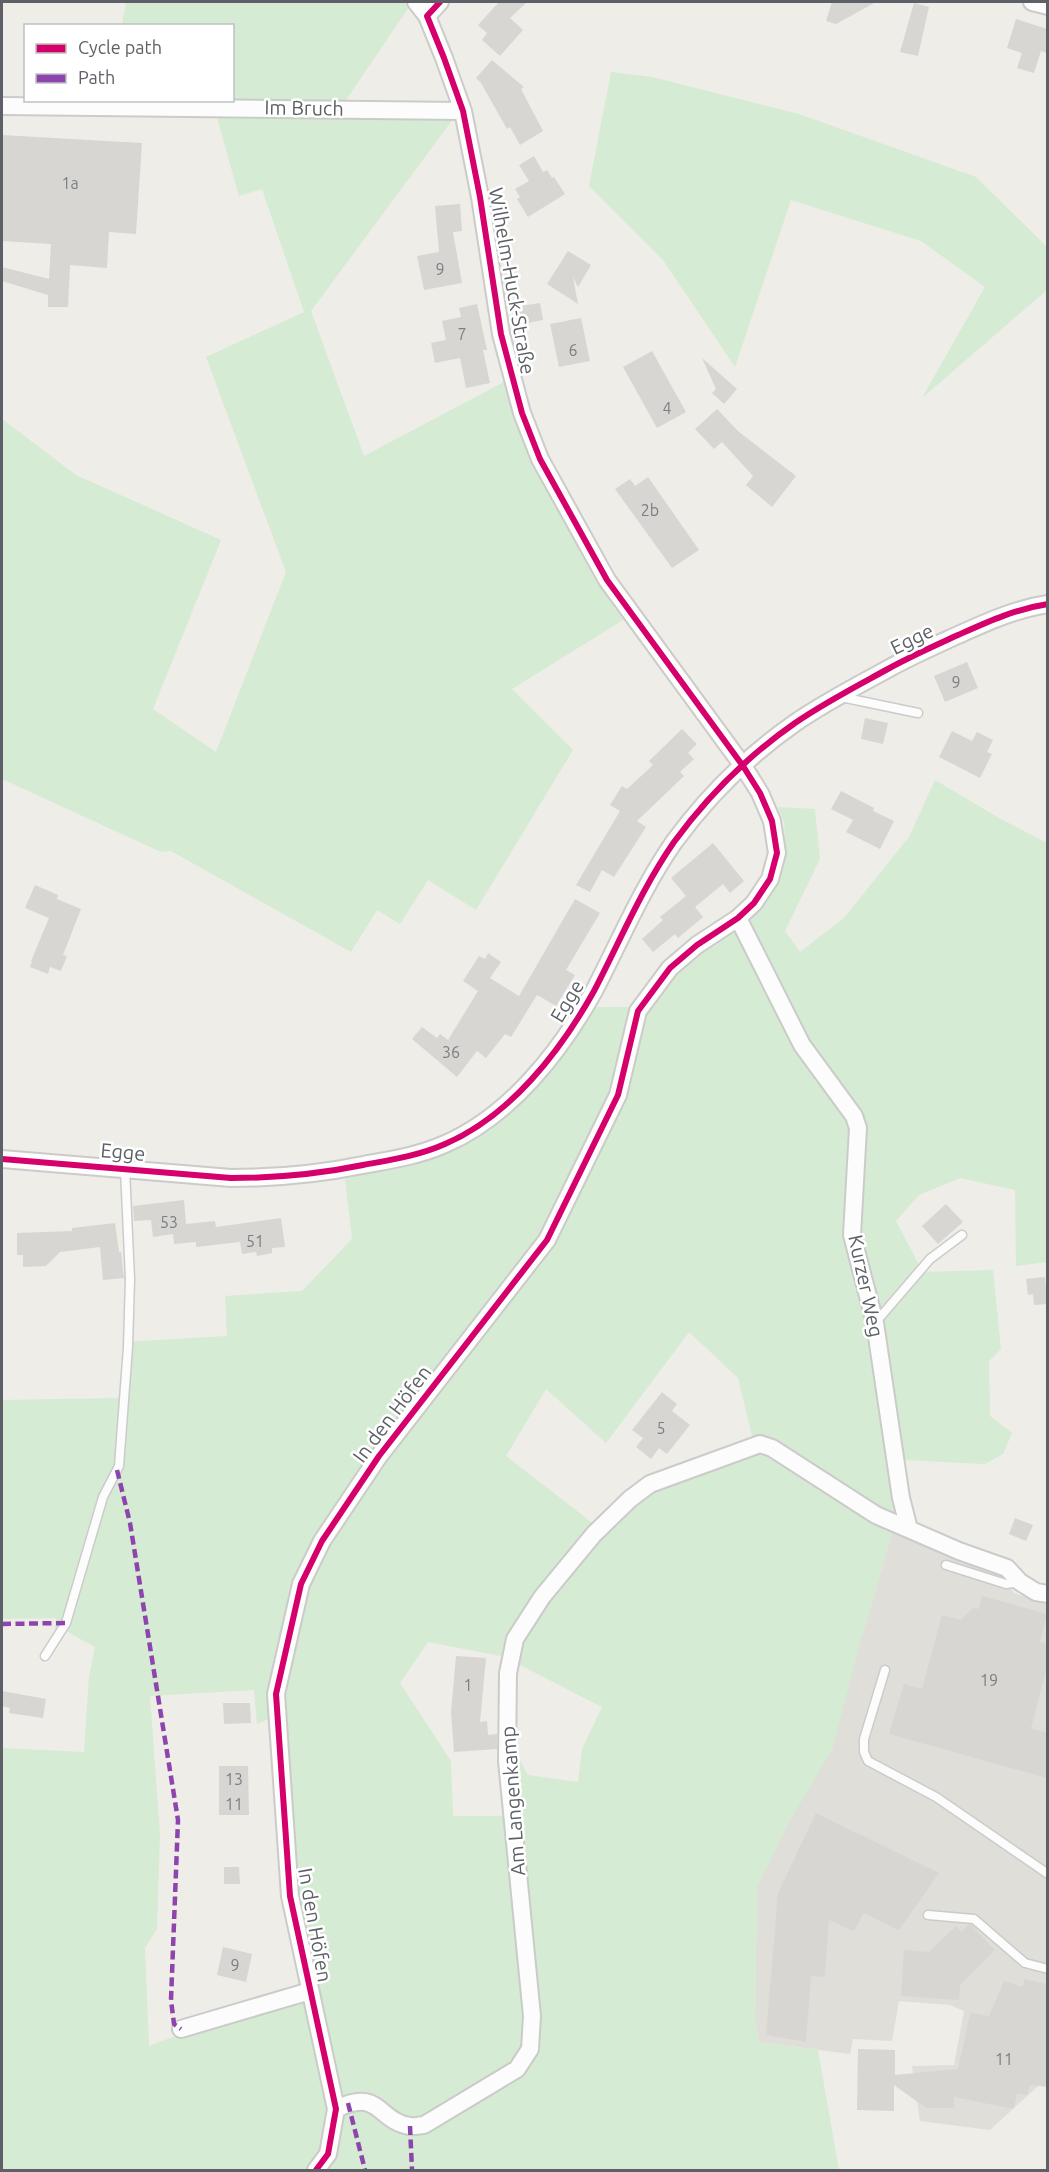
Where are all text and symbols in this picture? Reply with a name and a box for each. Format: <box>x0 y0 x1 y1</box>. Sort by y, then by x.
legend <box>24 24 234 102</box>
text: Cycle path <box>78 37 162 57</box>
text: Path <box>78 67 115 87</box>
street label: Im Bruch <box>264 95 344 120</box>
house number: 1a <box>61 174 79 192</box>
street label: Wilhelm-Huck-Straße <box>485 186 540 376</box>
house number: 9 <box>435 260 445 278</box>
house number: 7 <box>457 325 467 343</box>
house number: 6 <box>568 341 578 359</box>
house number: 4 <box>662 399 672 417</box>
house number: 2b <box>641 501 659 519</box>
street label: Egge <box>887 618 937 659</box>
house number: 9 <box>951 673 961 691</box>
street label: Egge <box>545 976 588 1026</box>
house number: 36 <box>442 1043 460 1061</box>
street label: Egge <box>100 1138 146 1165</box>
house number: 53 <box>160 1213 178 1231</box>
house number: 51 <box>246 1232 264 1250</box>
street label: Kurzer Weg <box>844 1233 889 1339</box>
street label: In den Höfen <box>348 1361 436 1467</box>
house number: 5 <box>656 1419 666 1437</box>
house number: 19 <box>980 1671 998 1689</box>
house number: 1 <box>463 1676 473 1694</box>
street label: Am Langenkamp <box>496 1725 529 1877</box>
house number: 13 <box>225 1770 243 1788</box>
house number: 11 <box>225 1795 243 1813</box>
street label: In den Höfen <box>294 1866 337 1984</box>
house number: 9 <box>230 1956 240 1974</box>
house number: 11 <box>995 2050 1013 2068</box>

